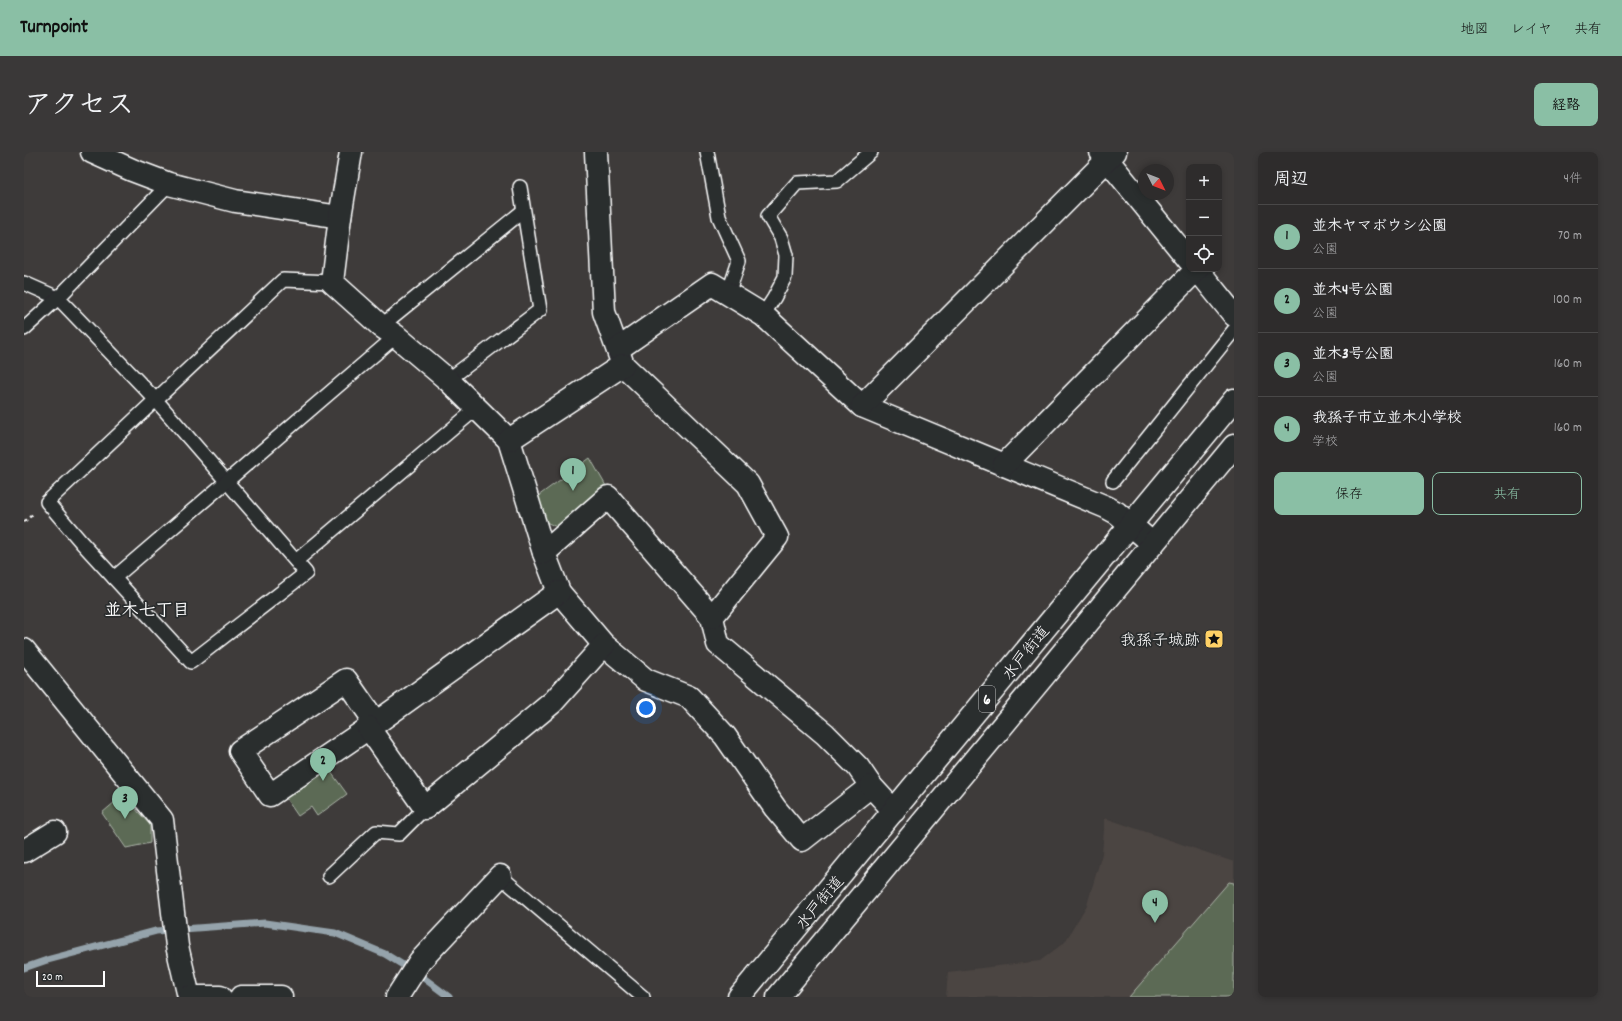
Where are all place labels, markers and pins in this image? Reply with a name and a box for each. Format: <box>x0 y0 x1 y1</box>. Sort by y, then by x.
pin: 1 <box>560 458 586 491</box>
place icon: 我孫子城跡 <box>1203 628 1225 650</box>
place label: 我孫子城跡 <box>1120 630 1200 653</box>
pin: 2 <box>310 748 336 781</box>
pin: 3 <box>112 786 138 819</box>
pin: 4 <box>1142 890 1168 923</box>

